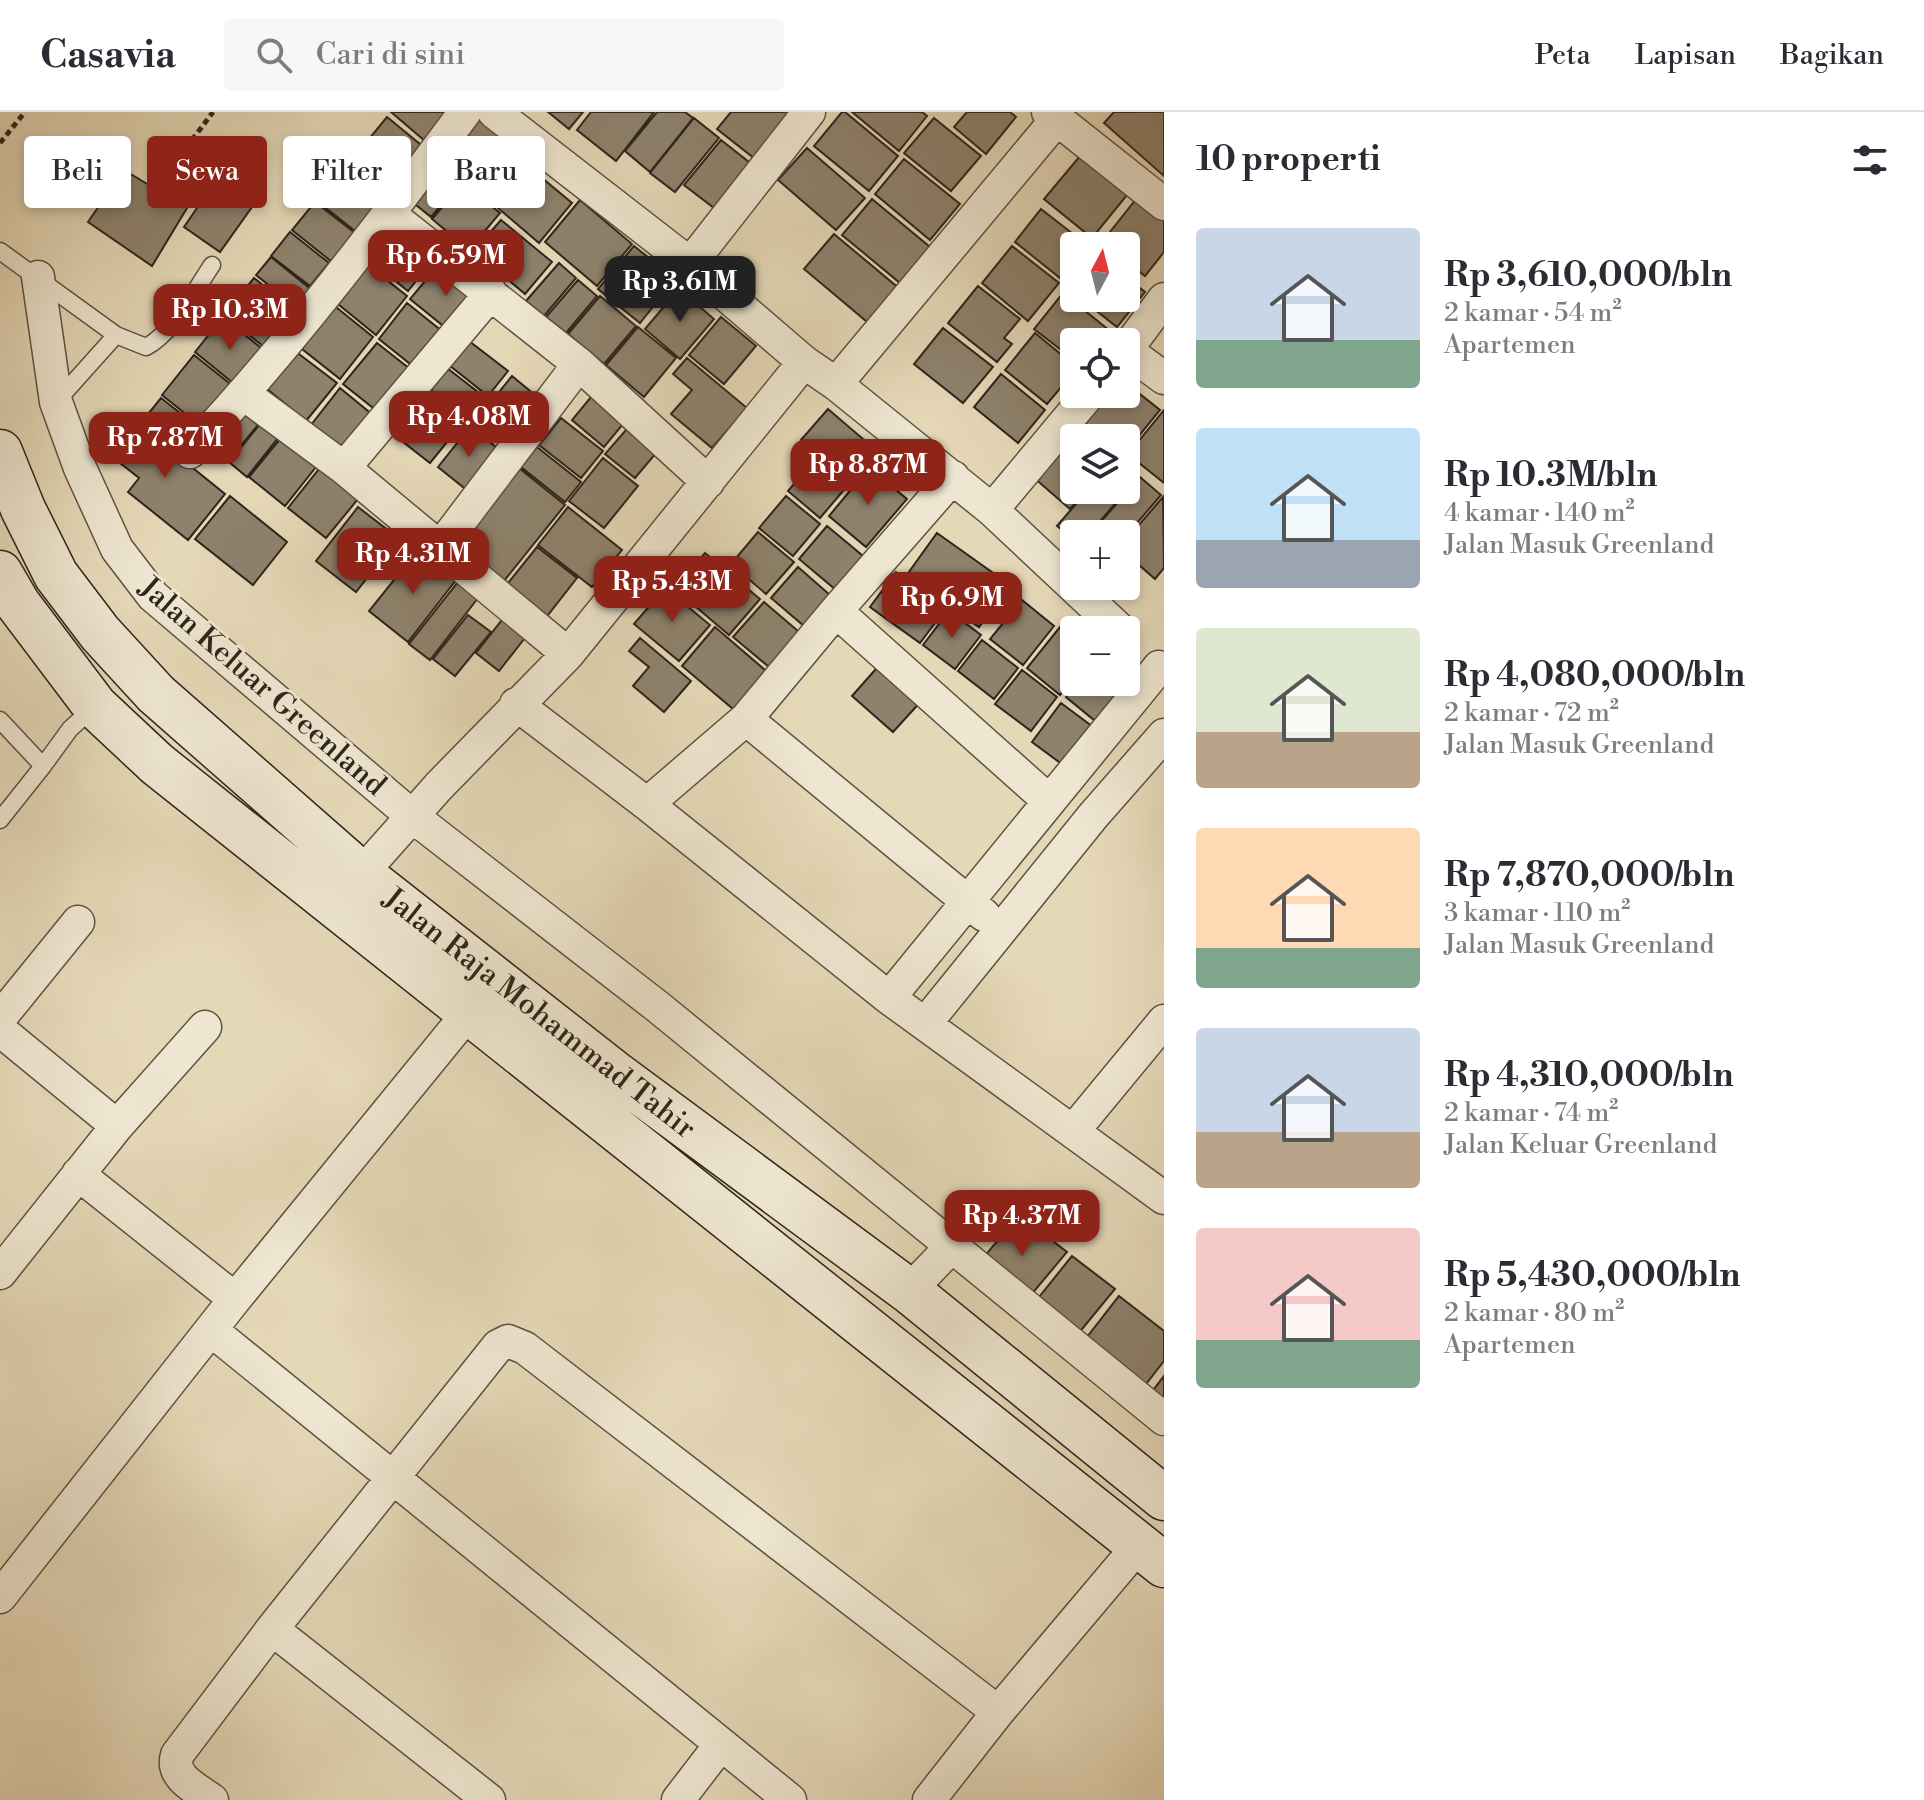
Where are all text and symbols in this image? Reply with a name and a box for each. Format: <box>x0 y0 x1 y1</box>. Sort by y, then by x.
search box <box>224 19 784 91</box>
text: Casavia <box>40 32 176 79</box>
icon: search <box>252 33 296 77</box>
text: Cari di sini <box>316 36 465 74</box>
text: Peta <box>1535 38 1591 73</box>
text: Lapisan <box>1635 38 1736 73</box>
text: Bagikan <box>1780 38 1884 73</box>
chip: Beli <box>24 136 131 208</box>
chip: Sewa <box>147 136 267 208</box>
chip: Filter <box>283 136 411 208</box>
chip: Baru <box>427 136 545 208</box>
icon: filters <box>1848 138 1892 182</box>
text: 10 properti <box>1196 139 1381 181</box>
pin: Rp 6.59M <box>363 230 529 298</box>
north arrow <box>1060 232 1140 312</box>
map controls <box>1060 232 1140 696</box>
text: Rp 6.59M <box>386 240 506 272</box>
text: Rp 3,610,000/bln <box>1444 255 1732 297</box>
pin: Rp 3.61M <box>597 256 763 324</box>
icon: home <box>1260 260 1356 356</box>
text: Rp 3.61M <box>623 266 737 298</box>
pin: Rp 10.3M <box>147 284 313 352</box>
text: Rp 10.3M <box>171 294 289 326</box>
text: 2 kamar · 54 m² <box>1444 297 1621 329</box>
button: locate <box>1060 328 1140 408</box>
text: Apartemen <box>1444 329 1576 361</box>
pin: Rp 4.08M <box>386 391 552 459</box>
text: Rp 4.08M <box>407 401 531 433</box>
pin: Rp 7.87M <box>82 412 248 480</box>
text: Rp 7.87M <box>107 422 223 454</box>
button: layers <box>1060 424 1140 504</box>
pin: Rp 8.87M <box>785 439 951 507</box>
text: Rp 8.87M <box>808 449 928 481</box>
text: Rp 10.3M/bln <box>1444 455 1657 497</box>
icon: home <box>1260 460 1356 556</box>
text: 4 kamar · 140 m² <box>1444 497 1635 529</box>
button: + <box>1060 520 1140 600</box>
pin: Rp 4.31M <box>330 528 496 596</box>
text: Jalan Masuk Greenland <box>1444 529 1714 561</box>
text: Rp 4.31M <box>355 538 471 570</box>
pin: Rp 5.43M <box>589 556 755 624</box>
text: Rp 5.43M <box>612 566 732 598</box>
street label: Jalan Keluar Greenland <box>130 568 394 804</box>
pin: Rp 6.9M <box>878 572 1026 640</box>
text: Rp 6.9M <box>900 582 1004 614</box>
button: − <box>1060 616 1140 696</box>
text: Rp 4,080,000/bln <box>1444 655 1745 697</box>
icon: home <box>1260 660 1356 756</box>
text: 2 kamar · 72 m² <box>1444 697 1619 729</box>
text: Jalan Masuk Greenland <box>1444 729 1714 761</box>
text: Rp 7,870,000/bln <box>1444 855 1734 897</box>
icon: home <box>1260 860 1356 956</box>
street label: Jalan Raja Mohammad Tahir <box>375 879 703 1148</box>
text: 3 kamar · 110 m² <box>1444 897 1630 929</box>
text: Jalan Masuk Greenland <box>1444 929 1714 961</box>
text: Rp 4,310,000/bln <box>1444 1055 1734 1097</box>
icon: home <box>1260 1060 1356 1156</box>
text: 2 kamar · 74 m² <box>1444 1097 1618 1129</box>
text: Jalan Keluar Greenland <box>1444 1129 1717 1161</box>
pin: Rp 4.37M <box>939 1190 1105 1258</box>
text: Rp 4.37M <box>963 1200 1081 1232</box>
text: Rp 5,430,000/bln <box>1444 1255 1740 1297</box>
icon: home <box>1260 1260 1356 1356</box>
text: 2 kamar · 80 m² <box>1444 1297 1624 1329</box>
text: Apartemen <box>1444 1329 1576 1361</box>

